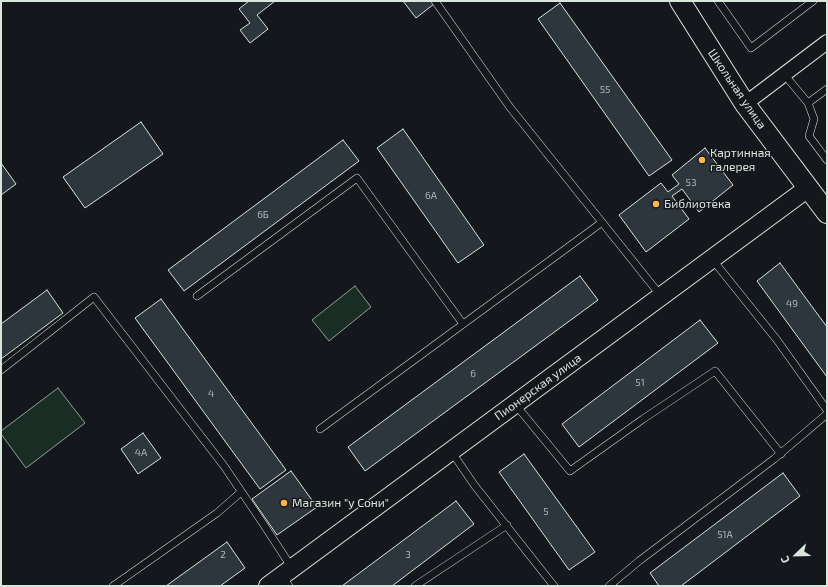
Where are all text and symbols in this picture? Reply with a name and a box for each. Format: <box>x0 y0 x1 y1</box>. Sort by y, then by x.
street label: Школьная улица <box>705 46 769 132</box>
house number: 55 <box>600 84 610 96</box>
place label: Картинная галерея <box>710 146 771 174</box>
marker: Картинная галерея <box>697 155 707 165</box>
house number: 53 <box>686 177 696 189</box>
house number: 6А <box>425 190 437 202</box>
place label: Библиотека <box>664 197 731 211</box>
marker: Библиотека <box>651 199 661 209</box>
house number: 6Б <box>257 209 269 221</box>
house number: 49 <box>786 298 798 310</box>
street label: Пионерская улица <box>492 351 584 423</box>
house number: 6 <box>470 368 476 380</box>
house number: 51 <box>635 377 645 389</box>
house number: 4 <box>208 388 214 400</box>
house number: 4А <box>135 447 147 459</box>
place label: Магазин "у Сони" <box>292 496 389 510</box>
marker: Магазин "у Сони" <box>279 498 289 508</box>
house number: 5 <box>543 506 549 518</box>
house number: 51А <box>717 529 733 541</box>
north arrow <box>776 535 816 575</box>
house number: 2 <box>220 549 226 561</box>
house number: 3 <box>405 549 411 561</box>
text: С <box>777 554 792 565</box>

